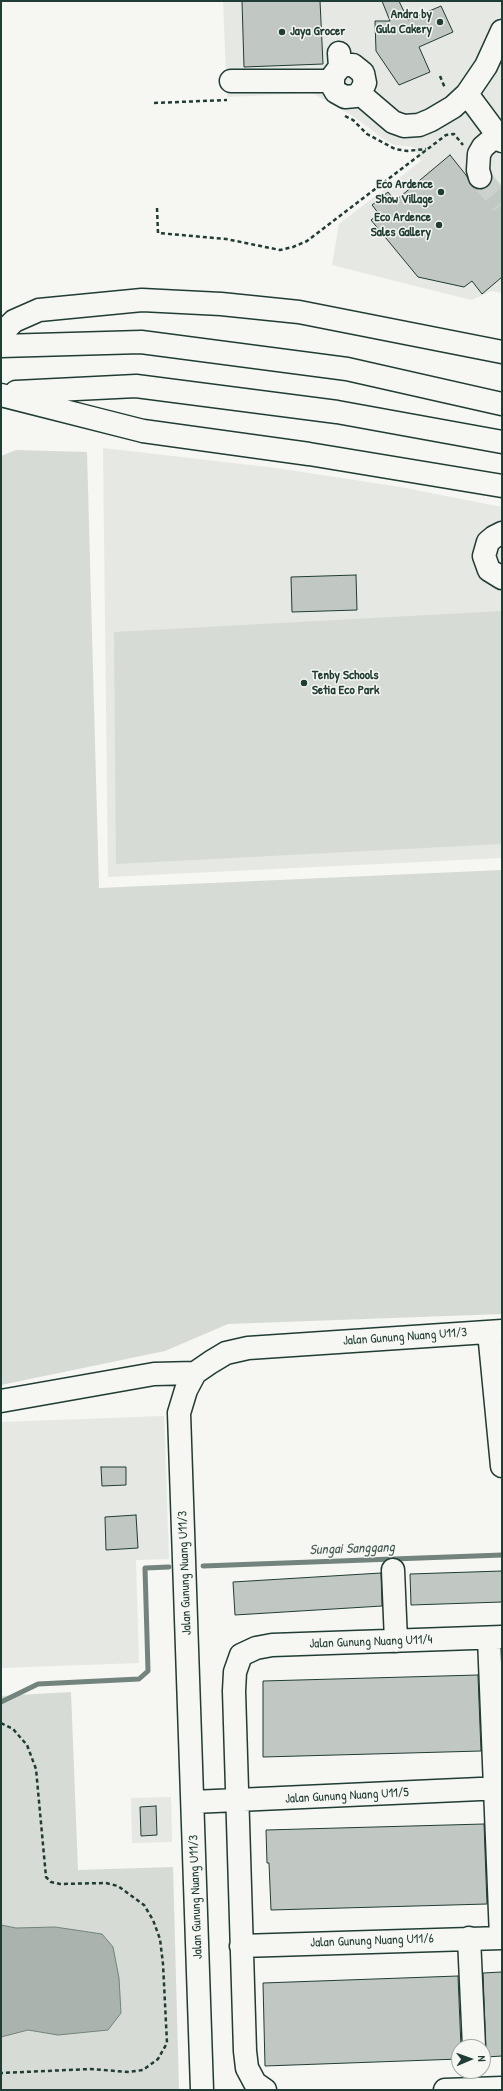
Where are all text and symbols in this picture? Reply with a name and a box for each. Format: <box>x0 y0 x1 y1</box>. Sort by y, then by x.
place label: Andra by Gula Cakery <box>376 7 432 38</box>
marker: Andra by Gula Cakery <box>435 17 445 27</box>
place label: Jaya Grocer <box>290 24 345 40</box>
marker: Jaya Grocer <box>277 27 287 37</box>
place label: Eco Ardence Show Village <box>375 177 433 208</box>
marker: Eco Ardence Show Village <box>436 187 446 197</box>
place label: Eco Ardence Sales Gallery <box>371 210 431 241</box>
marker: Eco Ardence Sales Gallery <box>434 220 444 230</box>
place label: Tenby Schools Setia Eco Park <box>312 668 379 699</box>
marker: Tenby Schools Setia Eco Park <box>299 678 309 688</box>
street label: Jalan Gunung Nuang U11/3 <box>342 1325 468 1349</box>
street label: Jalan Gunung Nuang U11/3 <box>175 1511 195 1635</box>
water label: Sungai Sanggang <box>309 1539 395 1559</box>
street label: Jalan Gunung Nuang U11/4 <box>309 1632 433 1652</box>
street label: Jalan Gunung Nuang U11/5 <box>285 1785 409 1807</box>
street label: Jalan Gunung Nuang U11/3 <box>186 1835 206 1959</box>
street label: Jalan Gunung Nuang U11/6 <box>310 1931 434 1951</box>
north arrow <box>451 2039 491 2079</box>
text: N <box>475 2055 489 2062</box>

